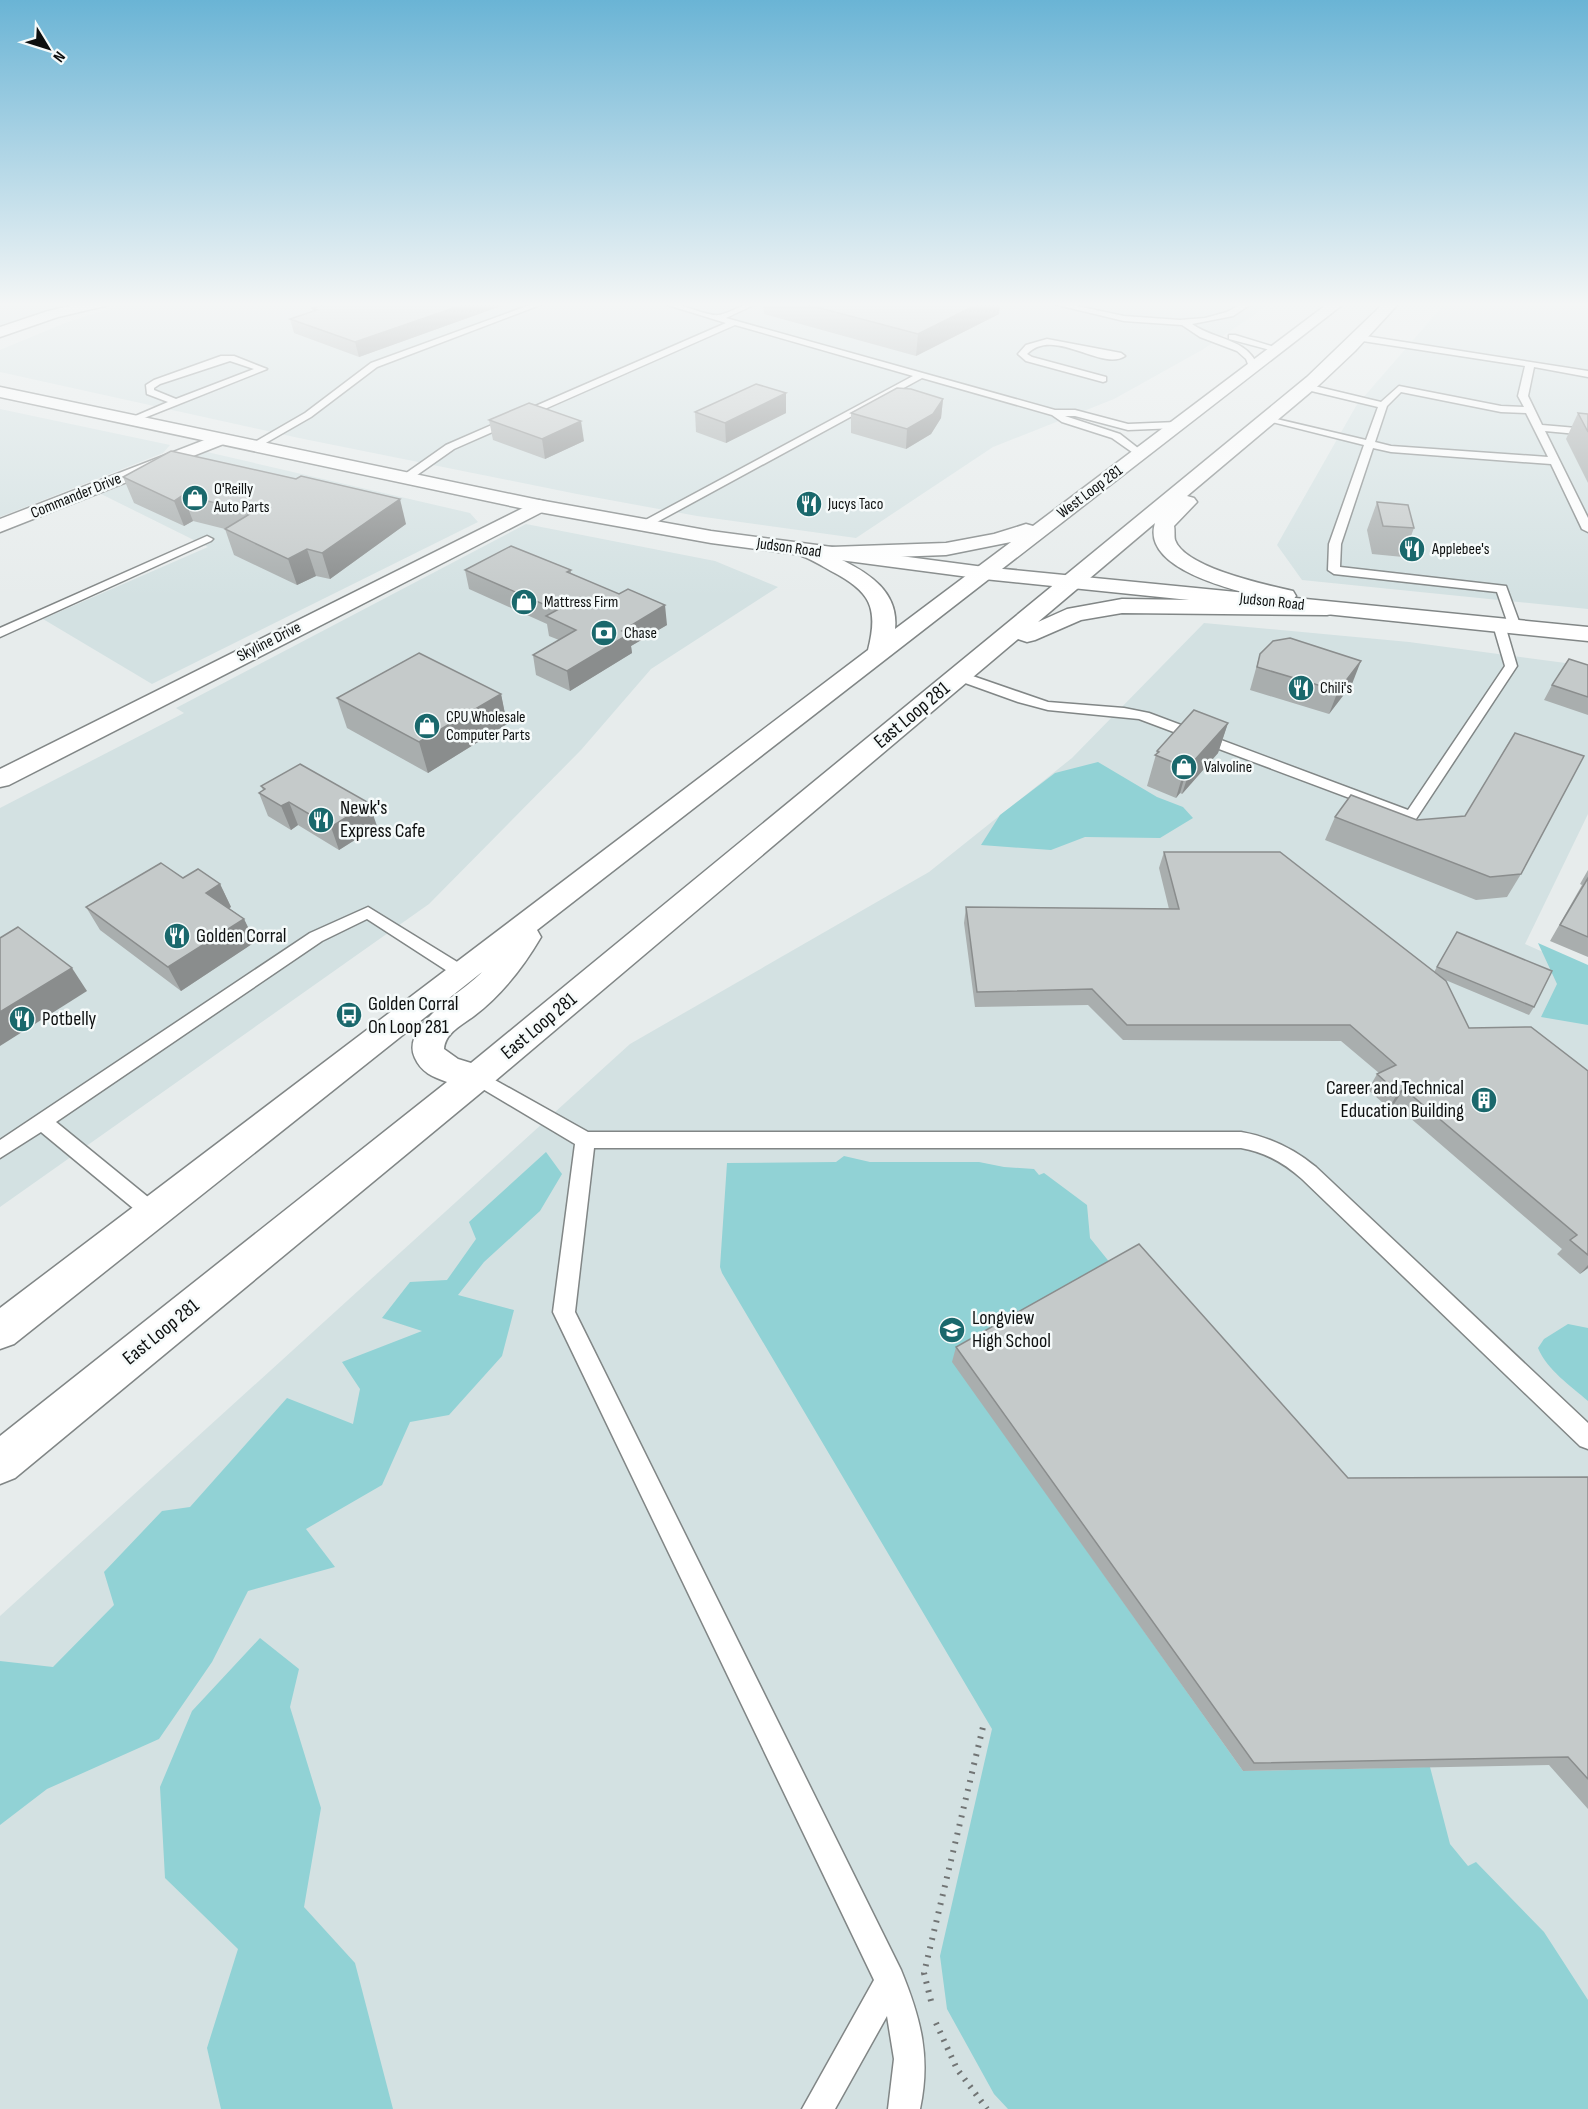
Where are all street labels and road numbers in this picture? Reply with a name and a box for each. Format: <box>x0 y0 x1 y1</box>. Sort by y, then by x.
street label: West Loop 281 <box>1053 461 1127 523</box>
street label: Commander Drive <box>28 469 124 523</box>
street label: Judson Road <box>754 534 823 562</box>
street label: Judson Road <box>1238 589 1305 615</box>
street label: Skyline Drive <box>234 618 304 666</box>
street label: East Loop 281 <box>869 676 955 754</box>
street label: East Loop 281 <box>496 987 582 1065</box>
street label: East Loop 281 <box>118 1294 204 1370</box>

